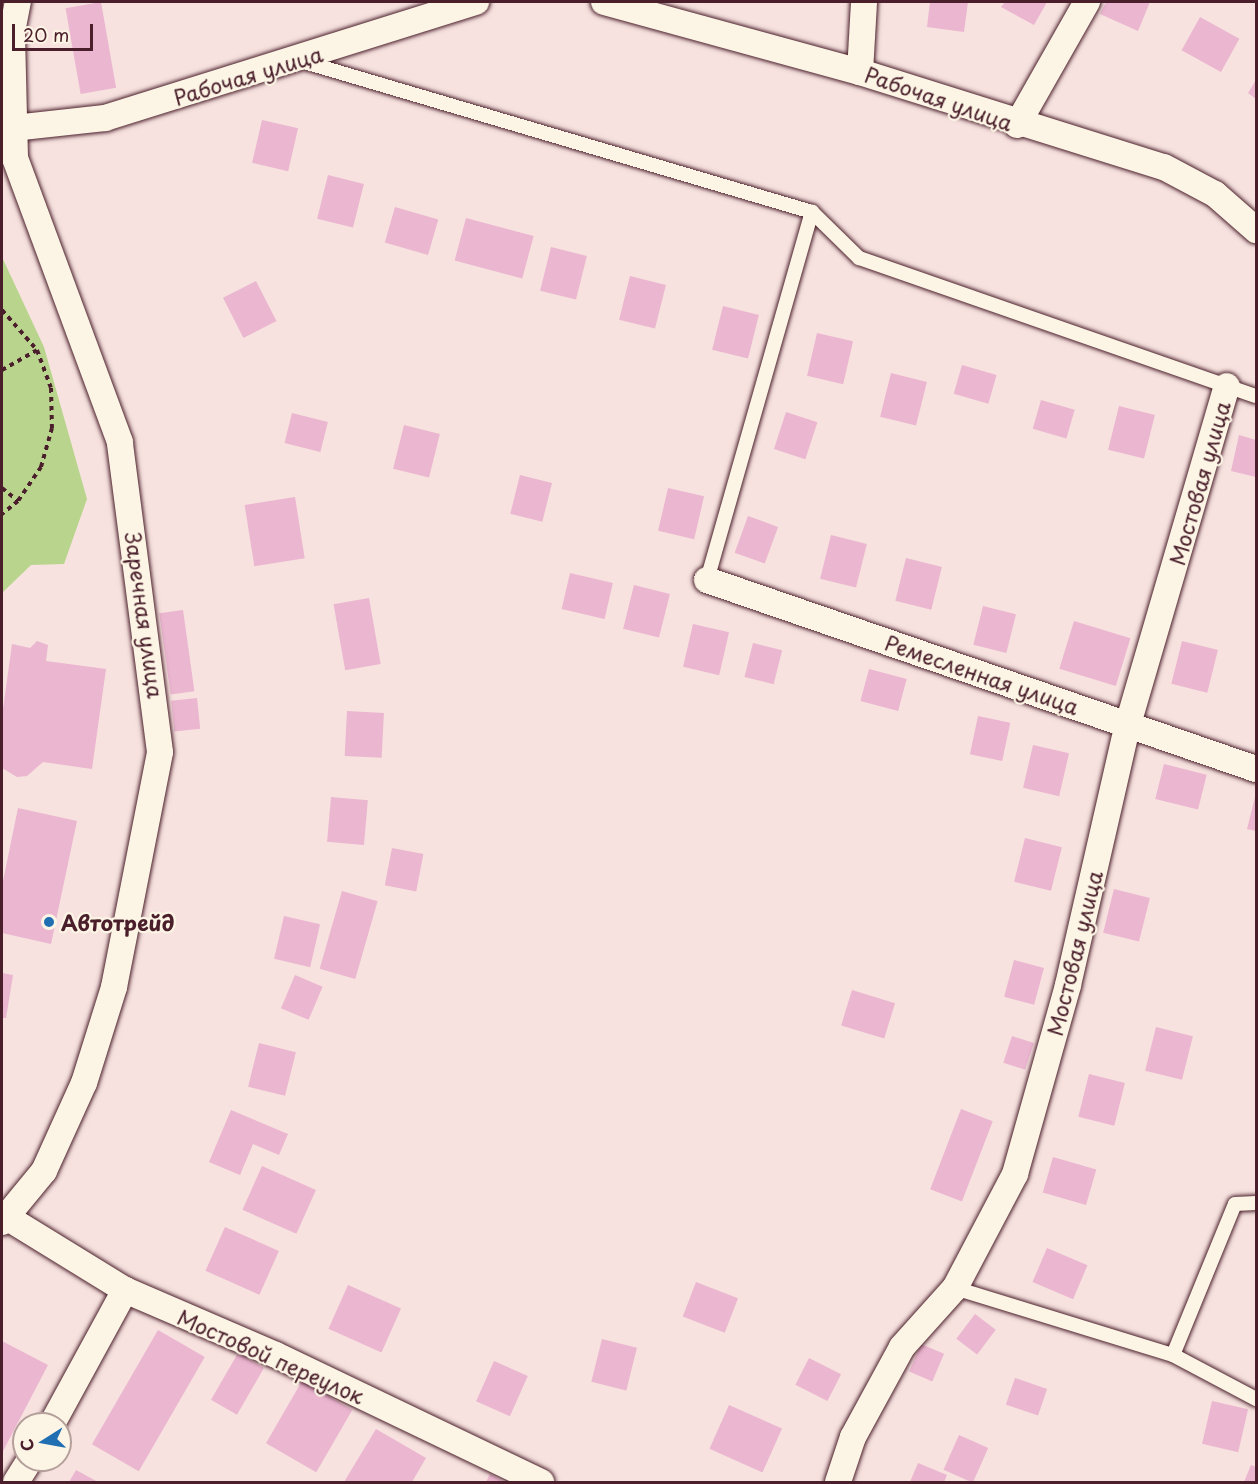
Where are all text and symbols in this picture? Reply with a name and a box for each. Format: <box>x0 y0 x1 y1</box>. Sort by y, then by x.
scale bar <box>15 12 96 50</box>
text: 20 m <box>23 21 69 48</box>
street label: Рабочая улица <box>170 40 326 110</box>
street label: Рабочая улица <box>862 61 1016 135</box>
street label: Мостовая улица <box>1163 397 1235 569</box>
street label: Заречная улица <box>121 530 169 700</box>
street label: Ремесленная улица <box>881 629 1083 719</box>
street label: Мостовая улица <box>1041 867 1107 1039</box>
place label: Автотрейд <box>61 909 174 935</box>
marker: Автотрейд <box>42 915 56 929</box>
street label: Мостовой переулок <box>174 1303 368 1409</box>
north arrow <box>12 1412 72 1472</box>
text: С <box>13 1437 39 1453</box>

